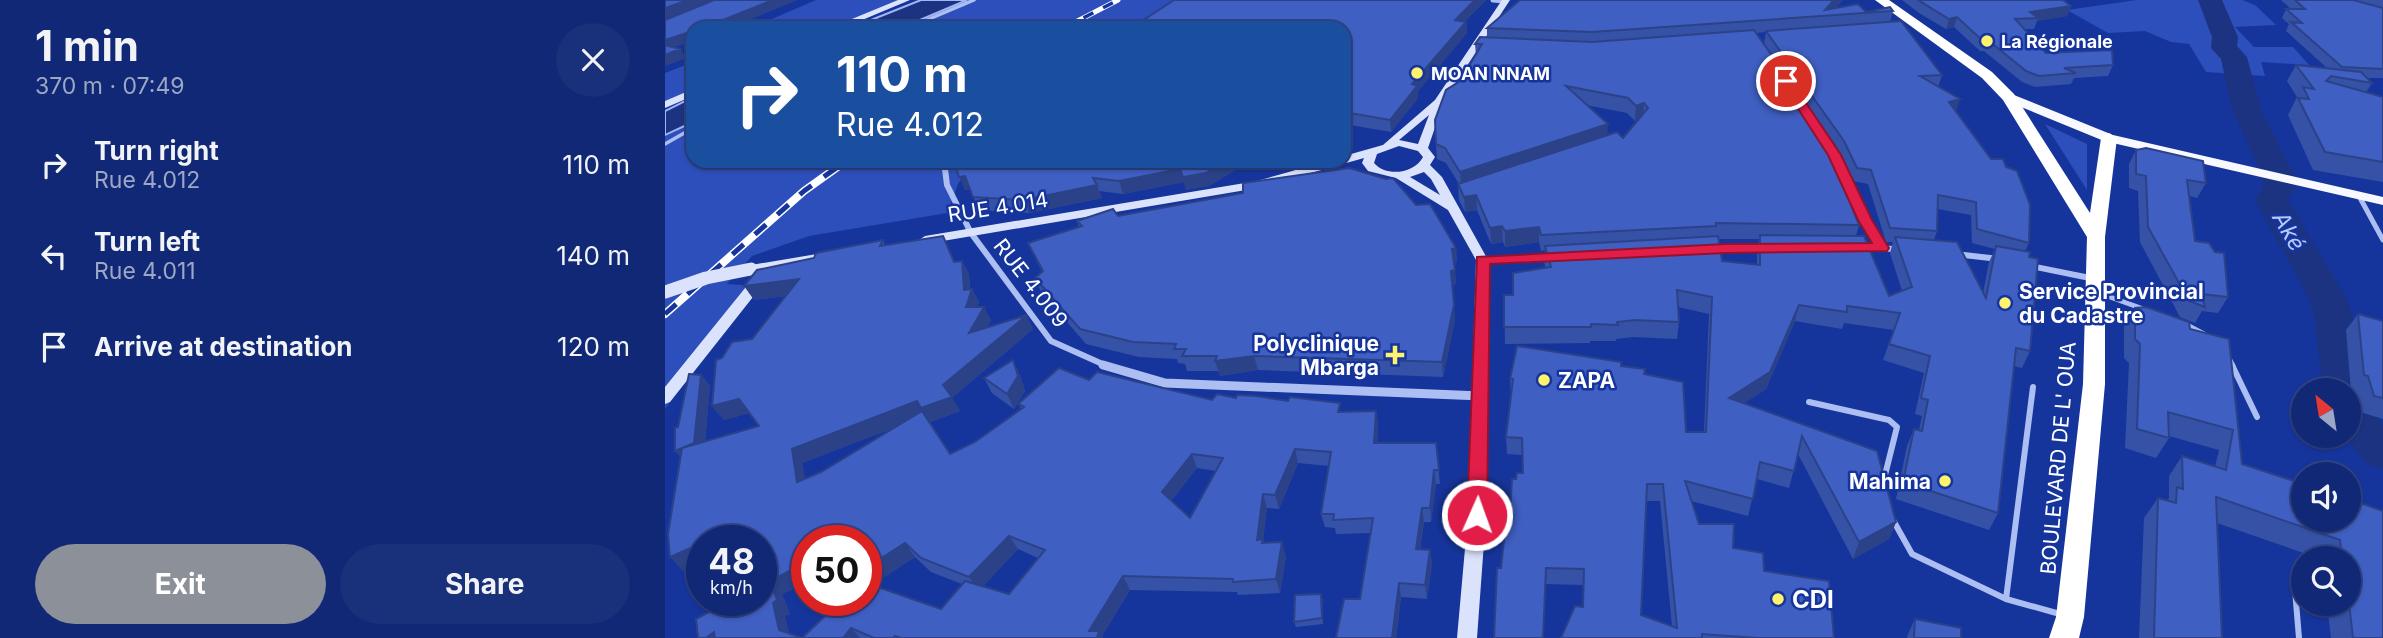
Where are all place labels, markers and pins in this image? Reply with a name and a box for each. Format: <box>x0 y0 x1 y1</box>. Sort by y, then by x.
place label: La Régionale <box>2001 31 2113 52</box>
marker: La Régionale <box>1979 33 1995 49</box>
pin <box>1756 51 1816 111</box>
place label: MOAN NNAM <box>1431 63 1550 84</box>
marker: MOAN NNAM <box>1409 65 1425 81</box>
place label: Service Provincial du Cadastre <box>2019 279 2204 328</box>
marker: Service Provincial du Cadastre <box>1997 295 2013 311</box>
place label: Polyclinique Mbarga <box>1253 331 1379 380</box>
marker: Polyclinique Mbarga <box>1385 345 1405 365</box>
place label: ZAPA <box>1558 368 1615 393</box>
marker: ZAPA <box>1536 372 1552 388</box>
place label: Mahima <box>1849 469 1931 494</box>
marker: Mahima <box>1937 473 1953 489</box>
place label: CDI <box>1792 585 1834 614</box>
marker: CDI <box>1770 591 1786 607</box>

